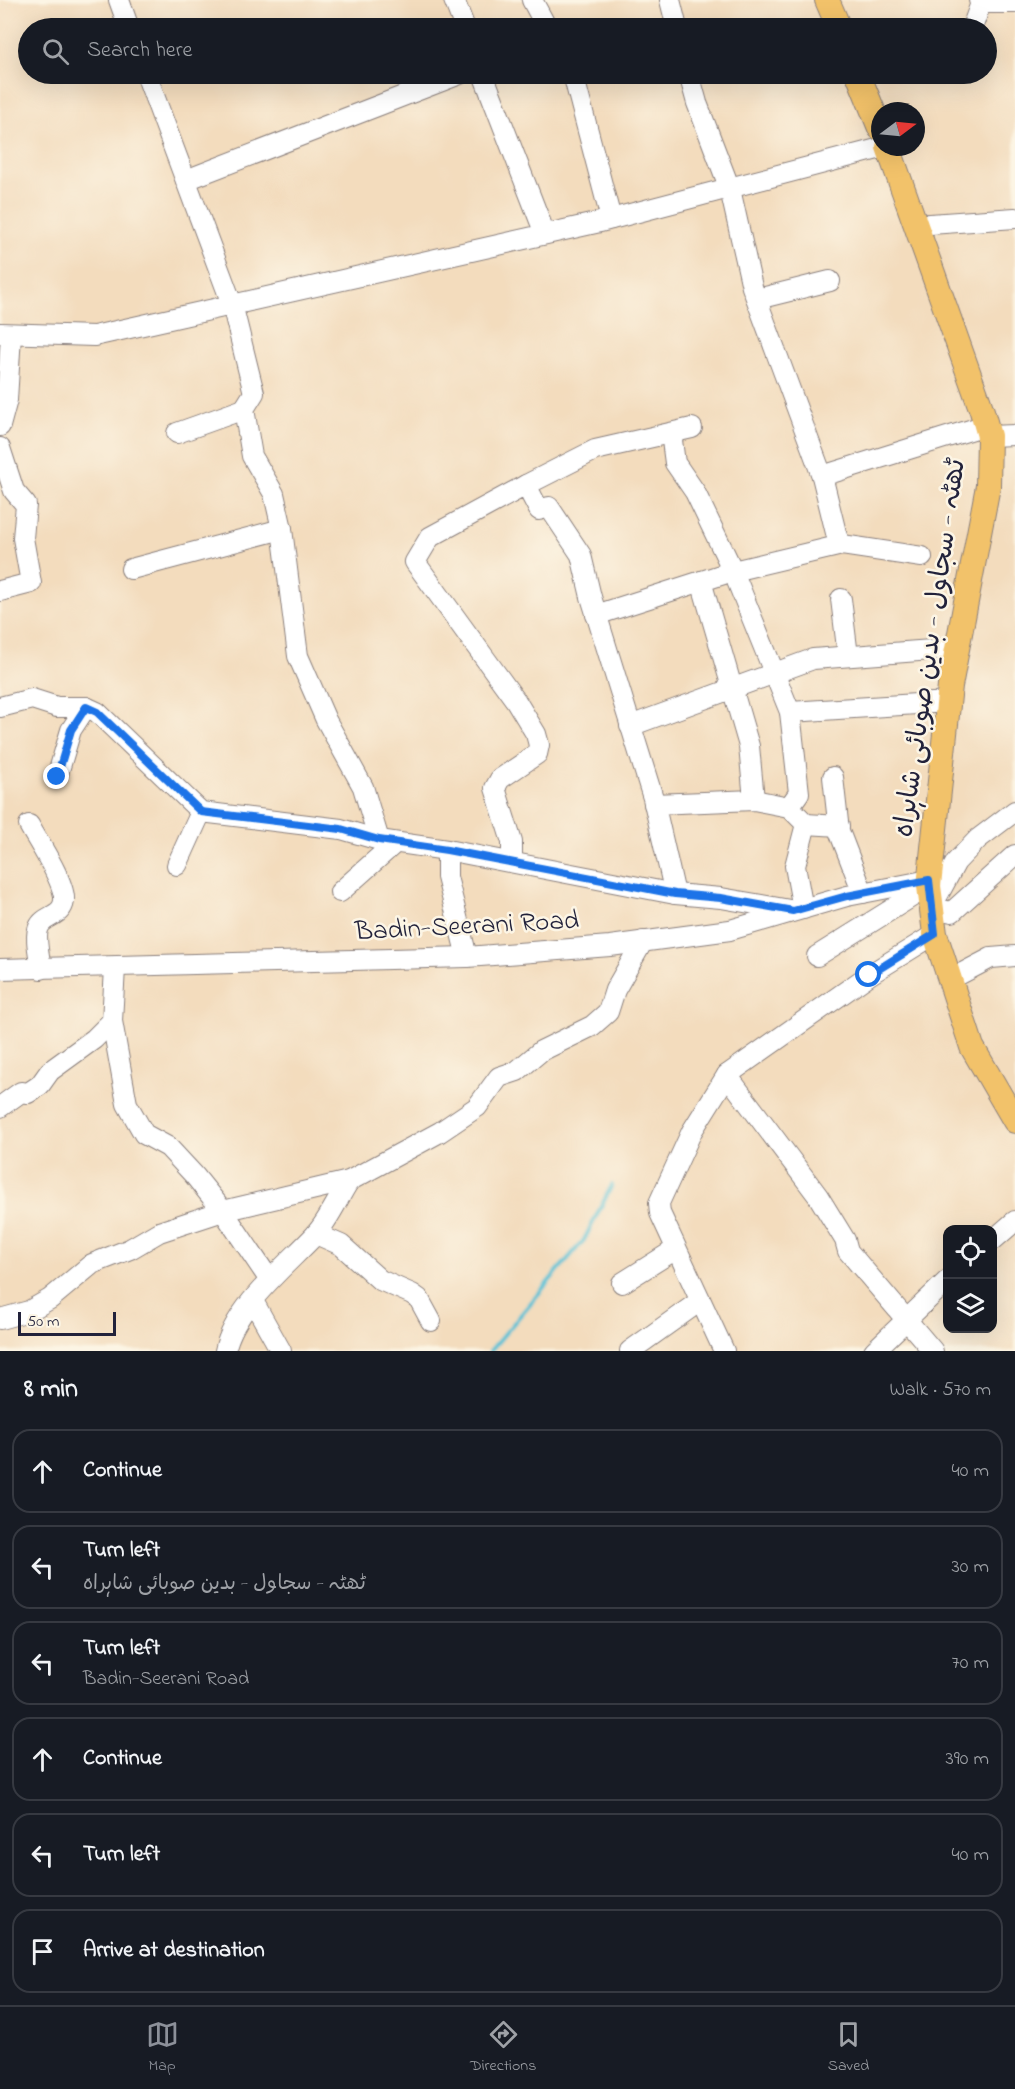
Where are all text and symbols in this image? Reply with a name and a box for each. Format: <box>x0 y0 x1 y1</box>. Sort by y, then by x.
search box <box>18 18 997 84</box>
icon: search <box>39 35 72 68</box>
text: Search here <box>87 35 192 67</box>
north arrow <box>871 102 925 156</box>
street label: ٹھٹہ - سجاول - بدین صوبائی شاہراہ <box>885 455 977 840</box>
route end <box>43 763 69 789</box>
street label: Badin-Seerani Road <box>353 902 580 952</box>
route start <box>855 961 881 987</box>
map controls <box>943 1225 997 1333</box>
button: locate <box>943 1225 997 1279</box>
button: layers <box>943 1279 997 1333</box>
scale bar <box>18 1309 116 1336</box>
text: 50 m <box>27 1310 59 1334</box>
text: 8 min <box>24 1371 78 1409</box>
text: Walk · 570 m <box>889 1376 991 1405</box>
icon: ahead <box>26 1455 59 1488</box>
text: Continue <box>83 1455 162 1487</box>
text: 40 m <box>952 1457 989 1486</box>
text: Turn left <box>83 1535 160 1567</box>
icon: left <box>26 1551 59 1584</box>
text: 30 m <box>952 1553 989 1582</box>
text: ٹھٹہ - سجاول - بدین صوبائی شاہراہ <box>83 1570 366 1599</box>
text: Turn left <box>83 1633 160 1665</box>
icon: left <box>26 1647 59 1680</box>
text: 70 m <box>952 1649 989 1678</box>
text: Badin-Seerani Road <box>83 1665 249 1694</box>
icon: ahead <box>26 1743 59 1776</box>
text: Continue <box>83 1743 162 1775</box>
text: 390 m <box>946 1745 989 1774</box>
icon: left <box>26 1839 59 1872</box>
text: Turn left <box>83 1839 160 1871</box>
text: 40 m <box>952 1841 989 1870</box>
icon: arrive <box>26 1935 59 1968</box>
text: Arrive at destination <box>83 1935 265 1967</box>
tab: Map <box>146 2018 179 2078</box>
tab: Directions <box>470 2018 536 2078</box>
tab: Saved <box>828 2018 869 2078</box>

